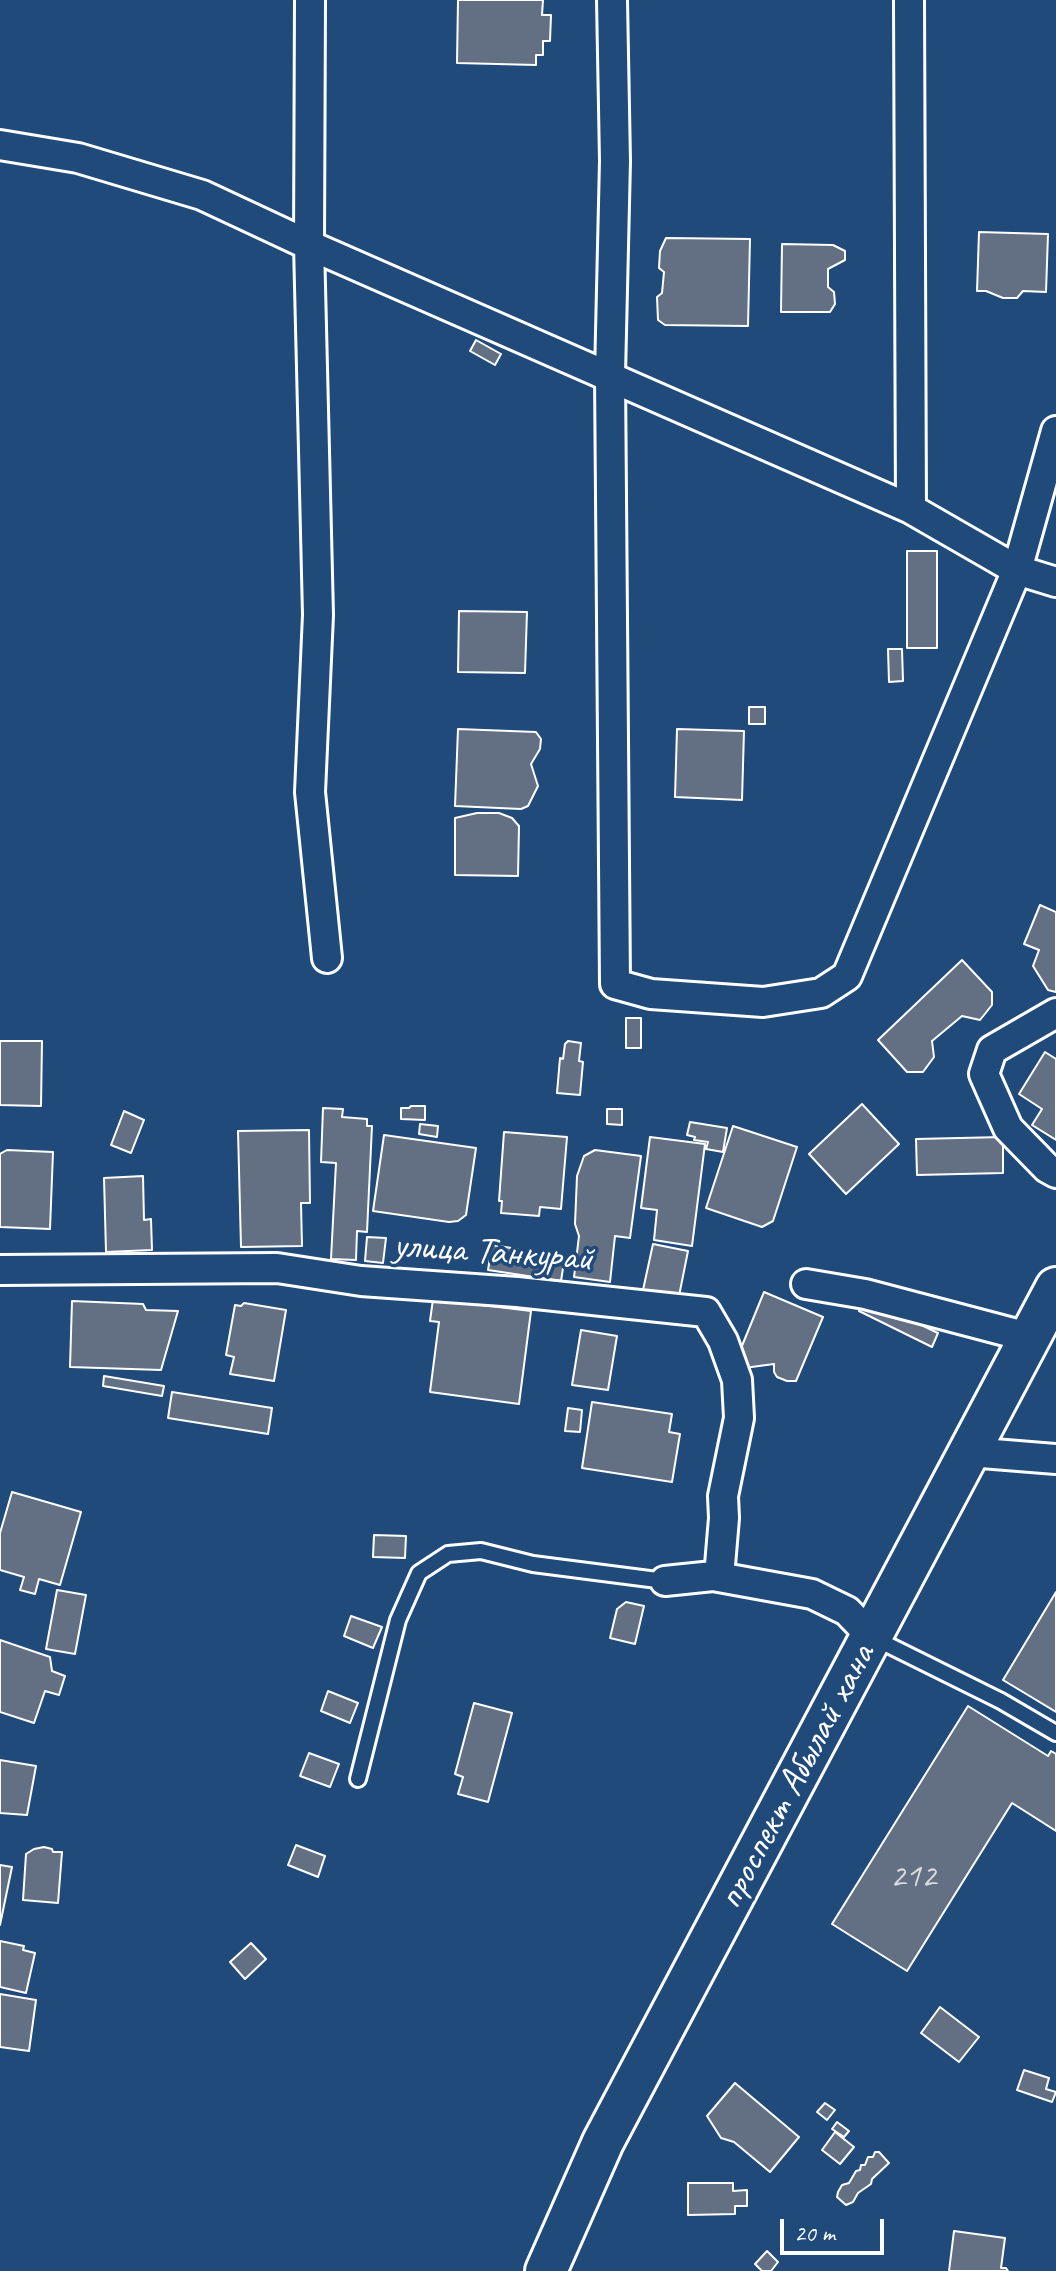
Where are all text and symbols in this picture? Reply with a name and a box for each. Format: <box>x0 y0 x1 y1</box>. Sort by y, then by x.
street label: улица Танкурай <box>392 1223 594 1283</box>
street label: проспект Абылай хана <box>708 1637 886 1917</box>
house number: 212 <box>890 1857 936 1897</box>
scale bar <box>784 2203 888 2253</box>
text: 20 m <box>794 2218 835 2248</box>

